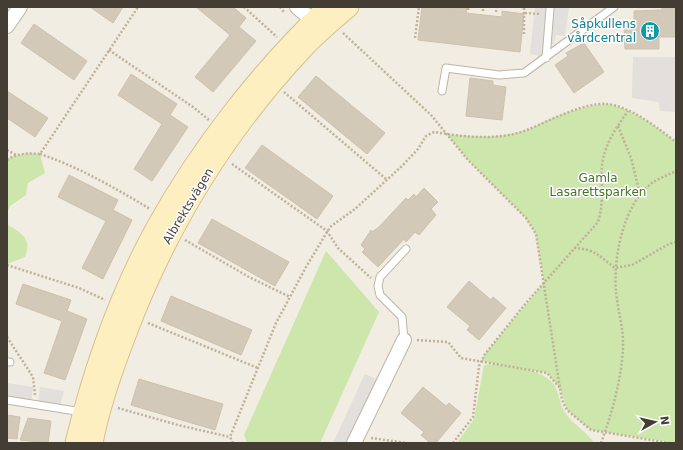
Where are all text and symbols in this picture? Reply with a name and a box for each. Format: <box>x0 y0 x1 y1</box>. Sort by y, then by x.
place label: Såpkullens vårdcentral <box>567 17 636 45</box>
building icon: Såpkullens vårdcentral <box>639 20 661 42</box>
street label: Albrektsvägen <box>160 165 216 247</box>
park label: Gamla Lasarettsparken <box>550 171 646 199</box>
north arrow <box>635 402 675 442</box>
text: N <box>657 415 671 426</box>

